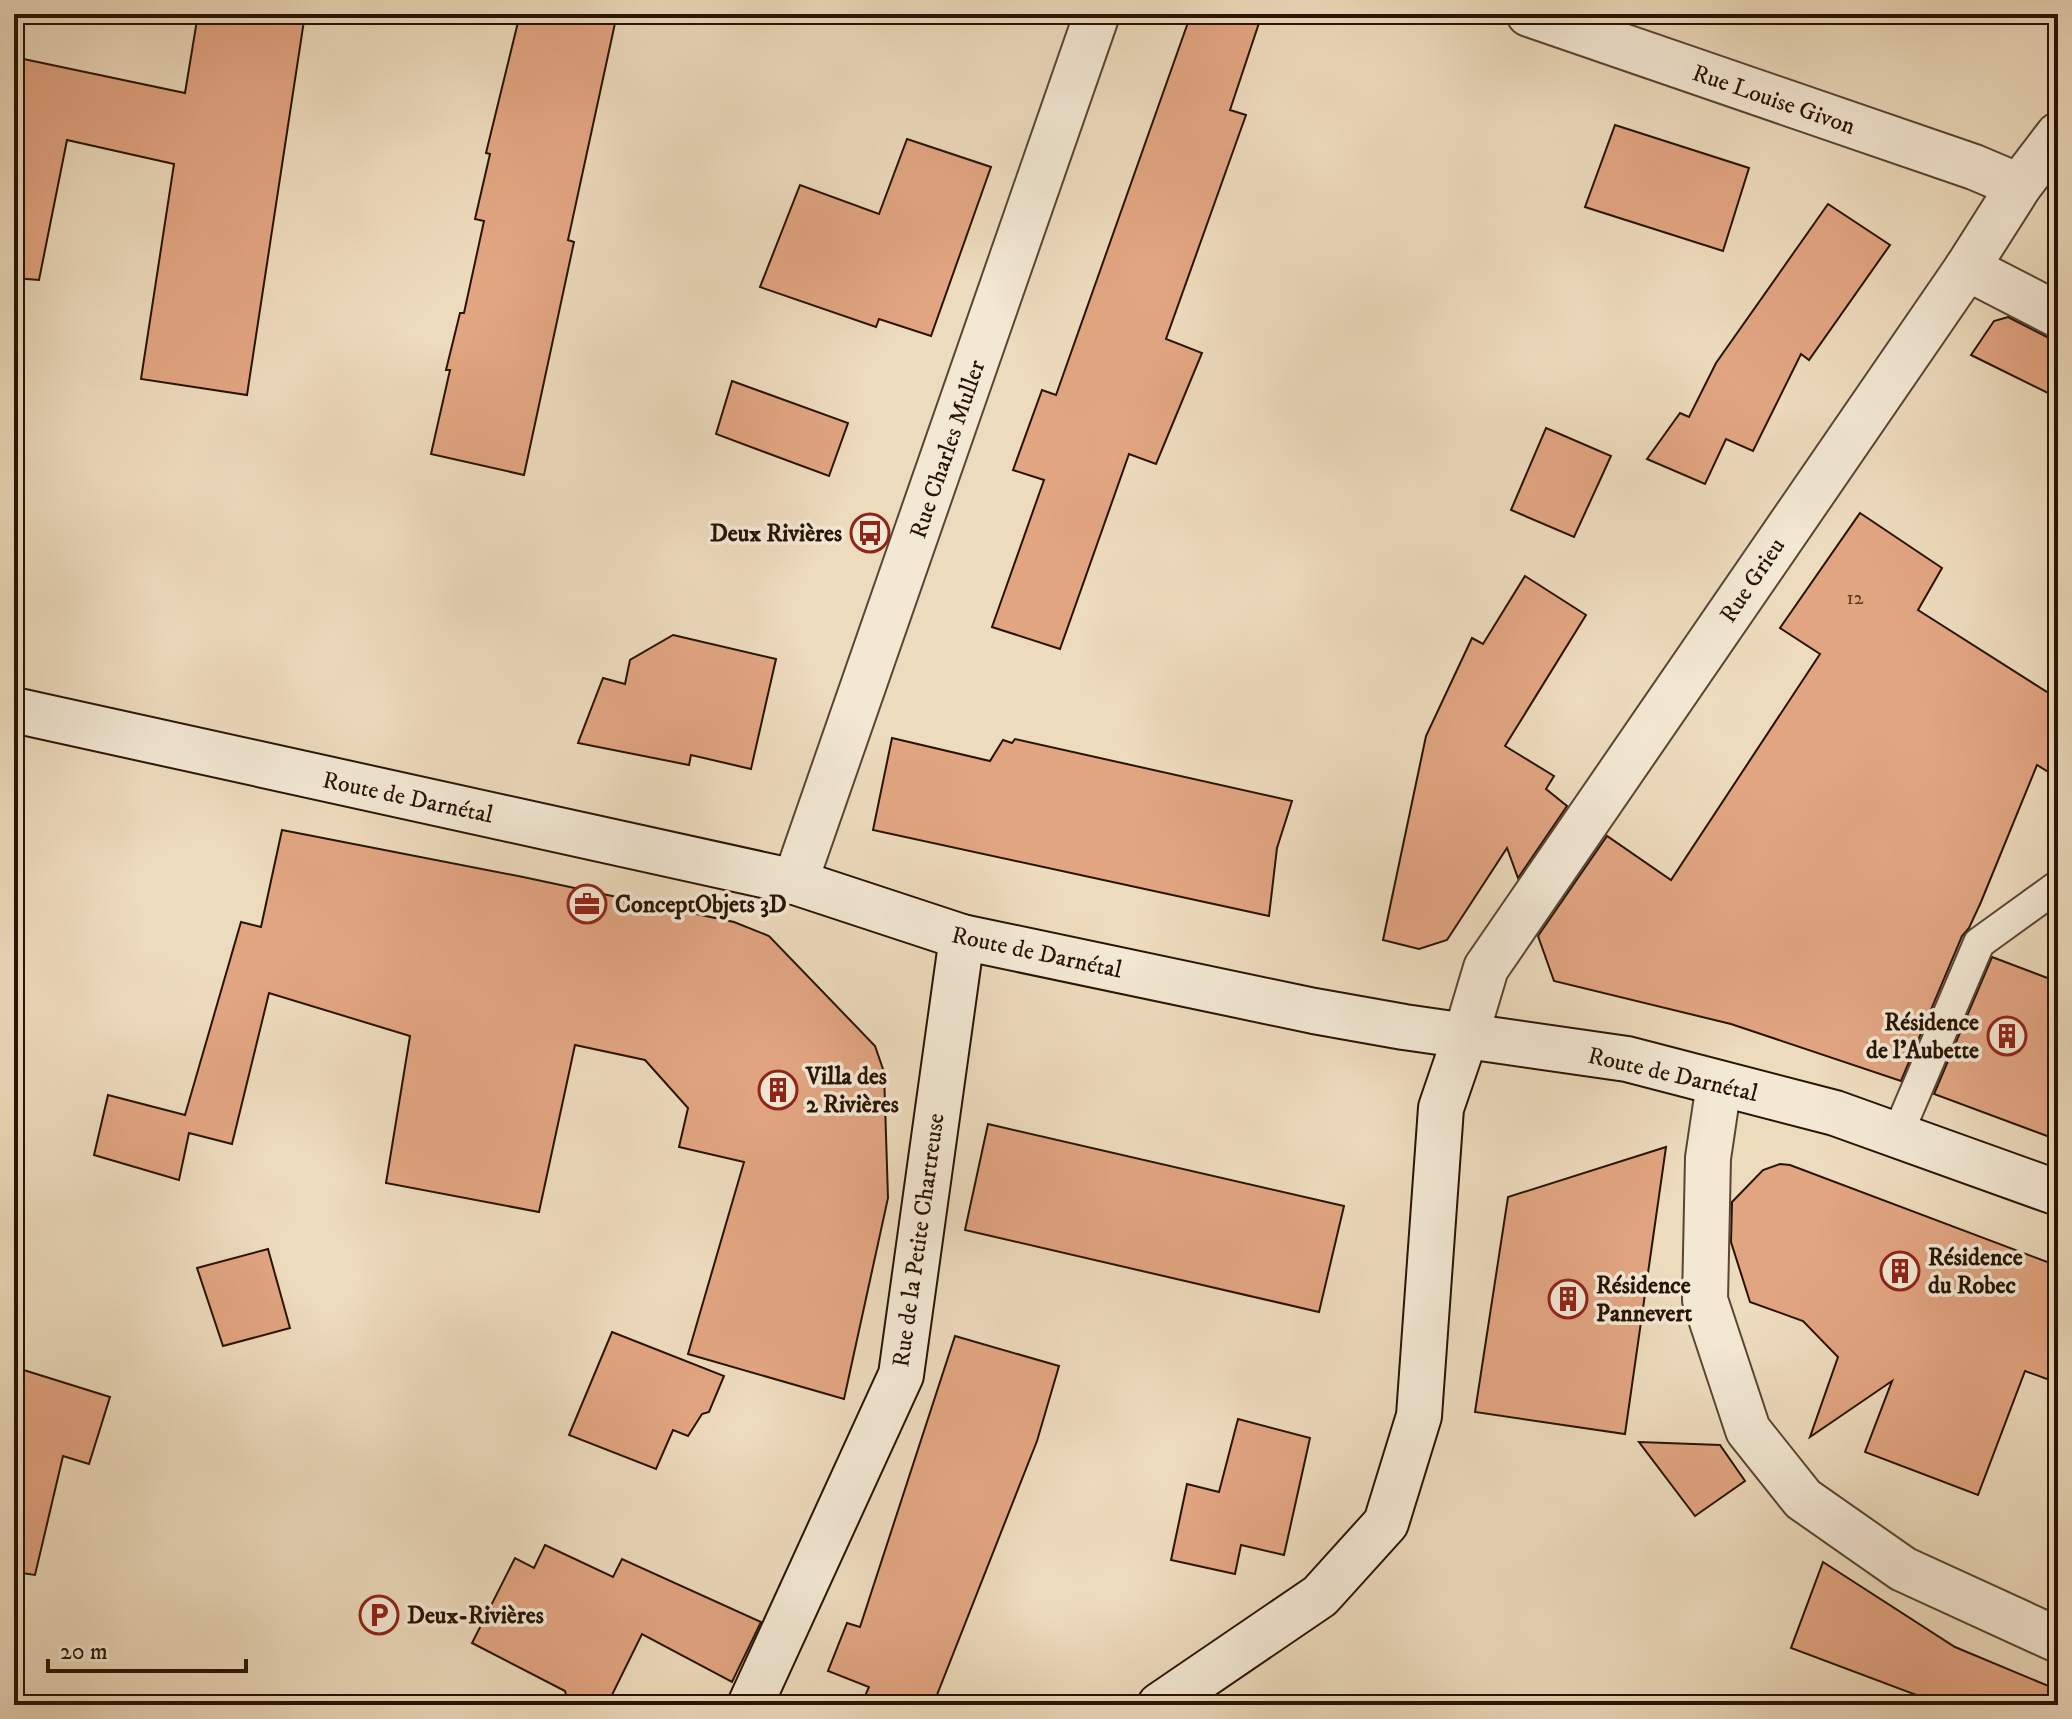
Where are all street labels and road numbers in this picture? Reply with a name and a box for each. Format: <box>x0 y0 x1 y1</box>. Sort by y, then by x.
street label: Rue Louise Givon <box>1688 58 1859 142</box>
street label: Rue Charles Muller <box>903 356 993 543</box>
street label: Rue Grieu <box>1714 532 1792 629</box>
street label: Route de Darnétal <box>320 765 497 831</box>
street label: Route de Darnétal <box>949 920 1126 986</box>
street label: Route de Darnétal <box>1585 1041 1761 1109</box>
street label: Rue de la Petite Chartreuse <box>886 1111 952 1369</box>

